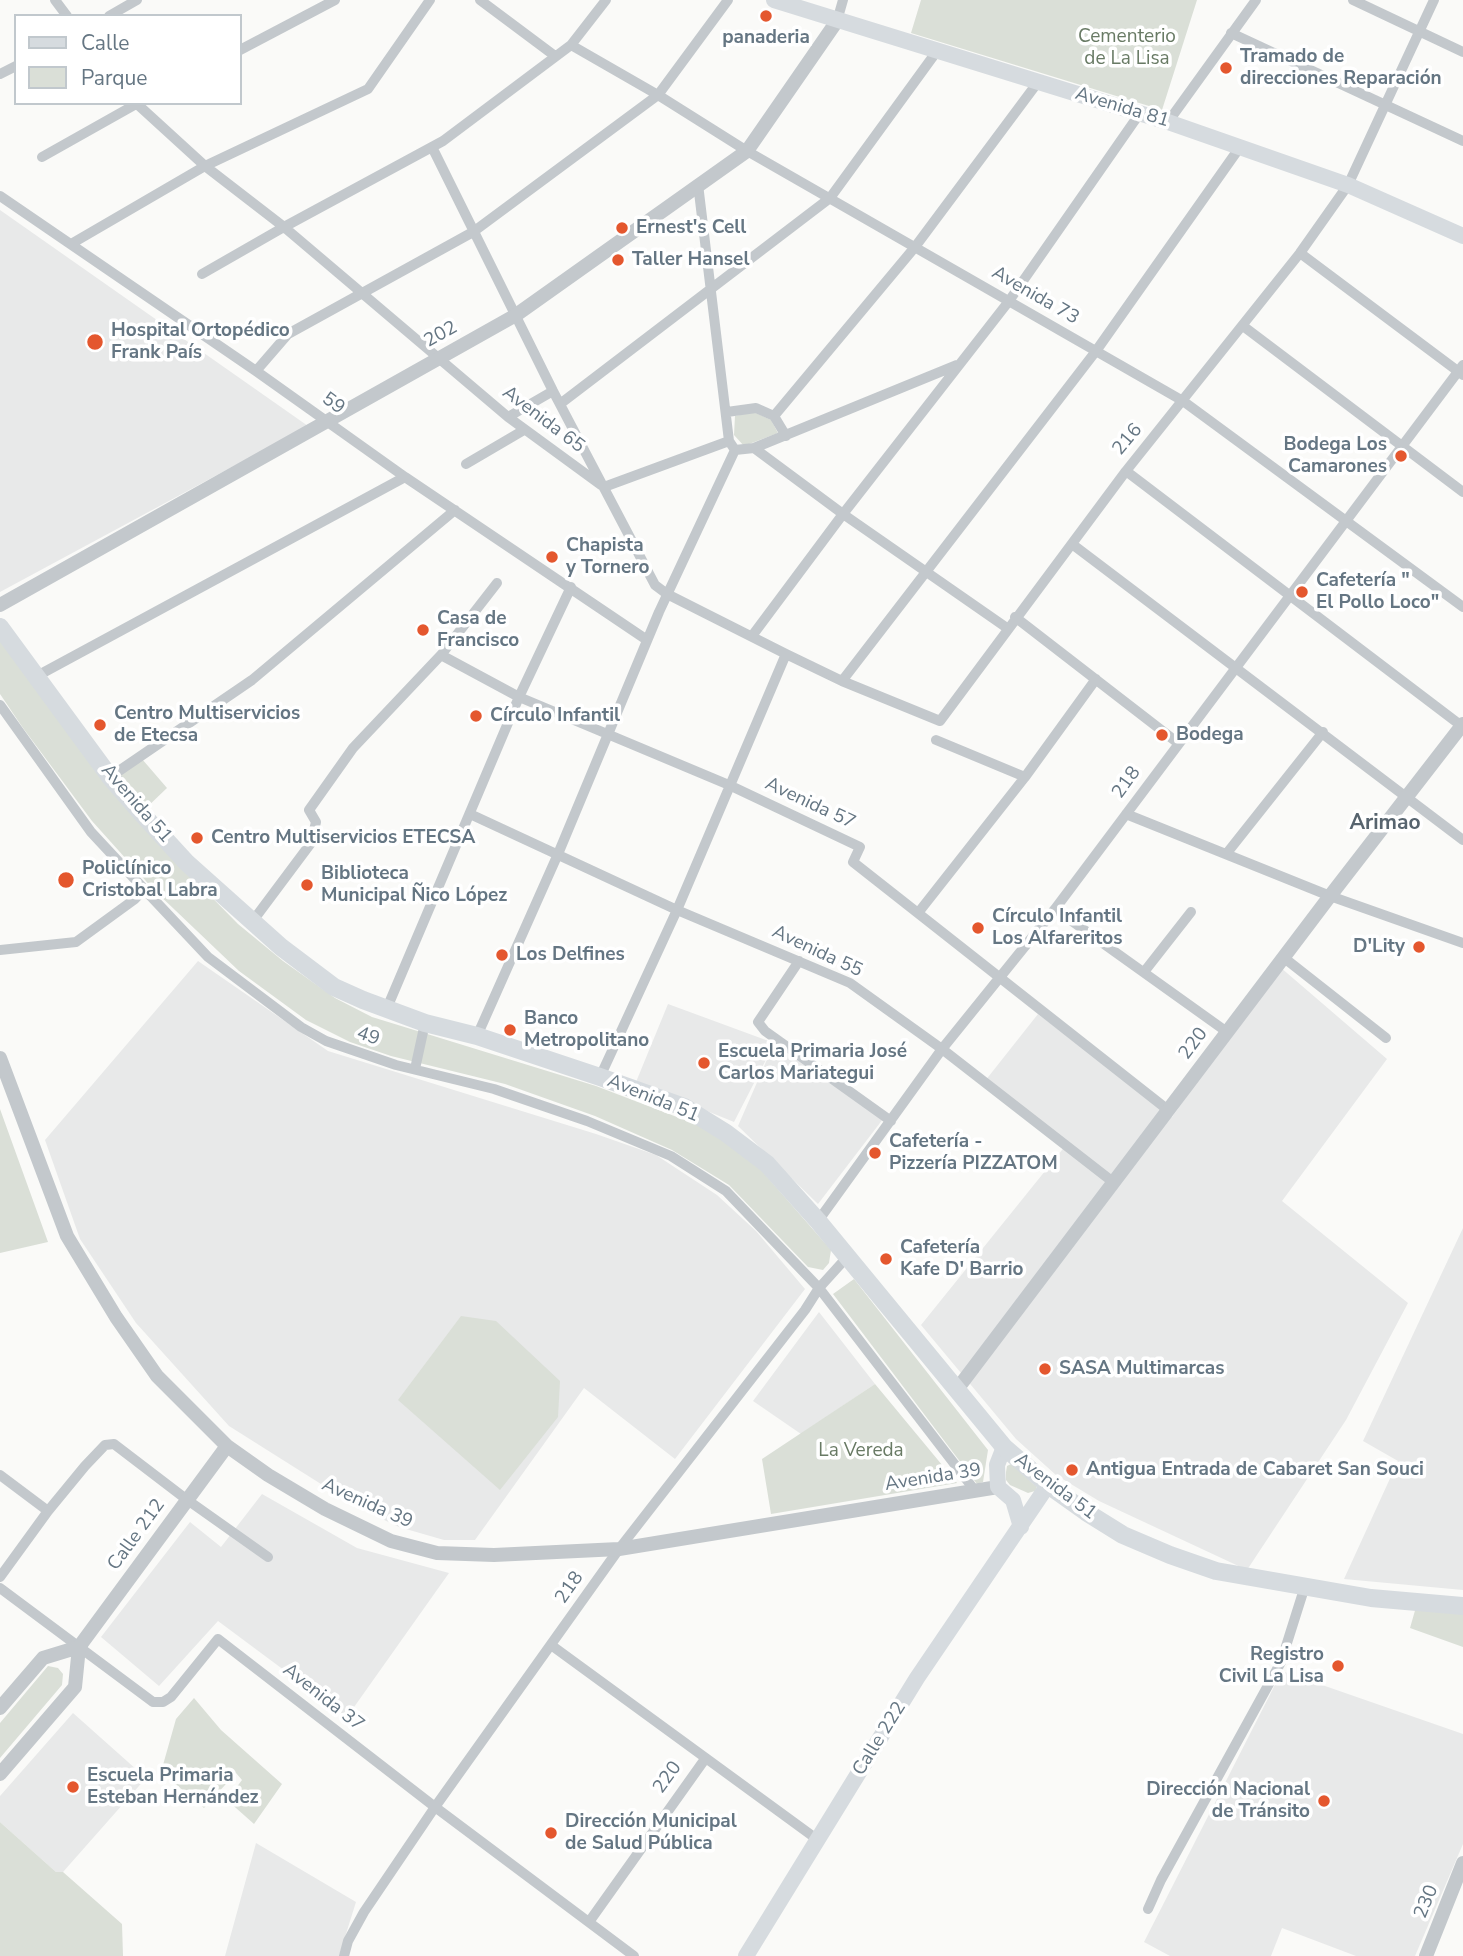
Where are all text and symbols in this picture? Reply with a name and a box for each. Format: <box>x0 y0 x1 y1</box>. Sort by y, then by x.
marker: panaderia <box>758 8 774 24</box>
legend <box>14 14 242 105</box>
park label: Cementerio de La Lisa <box>1078 26 1176 70</box>
place label: panaderia <box>722 27 810 49</box>
text: Calle <box>81 29 129 57</box>
place label: Tramado de direcciones Reparación <box>1240 46 1442 90</box>
marker: Tramado de direcciones Reparación <box>1218 60 1234 76</box>
text: Parque <box>81 64 148 92</box>
street label: Avenida 81 <box>1072 83 1172 133</box>
place label: Ernest's Cell <box>636 217 746 239</box>
marker: Ernest's Cell <box>614 220 630 236</box>
place label: Taller Hansel <box>632 249 749 271</box>
marker: Taller Hansel <box>610 252 626 268</box>
street label: Avenida 73 <box>987 262 1083 330</box>
street label: 202 <box>421 317 461 353</box>
place label: Hospital Ortopédico Frank País <box>111 320 290 364</box>
marker: Hospital Ortopédico Frank País <box>85 332 105 352</box>
street label: Avenida 65 <box>497 382 589 458</box>
street label: 59 <box>317 388 349 420</box>
street label: 216 <box>1108 420 1148 460</box>
place label: Bodega Los Camarones <box>1283 434 1387 478</box>
marker: Bodega Los Camarones <box>1393 448 1409 464</box>
place label: Chapista y Tornero <box>566 535 649 579</box>
marker: Chapista y Tornero <box>544 549 560 565</box>
place label: Cafetería " El Pollo Loco" <box>1316 570 1439 614</box>
marker: Cafetería " El Pollo Loco" <box>1294 584 1310 600</box>
place label: Casa de Francisco <box>437 608 519 652</box>
marker: Casa de Francisco <box>415 622 431 638</box>
place label: Centro Multiservicios de Etecsa <box>114 703 300 747</box>
place label: Círculo Infantil <box>490 705 620 727</box>
marker: Círculo Infantil <box>468 708 484 724</box>
marker: Centro Multiservicios de Etecsa <box>92 717 108 733</box>
place label: Bodega <box>1176 724 1244 746</box>
marker: Bodega <box>1154 727 1170 743</box>
street label: Avenida 51 <box>96 760 176 848</box>
street label: 218 <box>1108 762 1146 804</box>
street label: Avenida 57 <box>761 773 859 835</box>
district label: Arimao <box>1349 811 1421 837</box>
place label: Centro Multiservicios ETECSA <box>211 827 475 849</box>
marker: Centro Multiservicios ETECSA <box>189 830 205 846</box>
place label: Policlínico Cristobal Labra <box>82 858 218 902</box>
place label: Biblioteca Municipal Ñico López <box>321 863 507 907</box>
marker: Policlínico Cristobal Labra <box>56 870 76 890</box>
marker: Biblioteca Municipal Ñico López <box>299 877 315 893</box>
place label: Círculo Infantil Los Alfareritos <box>992 906 1122 950</box>
marker: Círculo Infantil Los Alfareritos <box>970 920 986 936</box>
street label: Avenida 55 <box>768 921 866 983</box>
place label: D'Lity <box>1353 936 1405 958</box>
marker: D'Lity <box>1411 939 1427 955</box>
place label: Los Delfines <box>516 944 625 966</box>
marker: Los Delfines <box>494 947 510 963</box>
place label: Banco Metropolitano <box>524 1008 649 1052</box>
marker: Banco Metropolitano <box>502 1022 518 1038</box>
street label: 49 <box>354 1023 382 1051</box>
street label: 220 <box>1175 1023 1213 1065</box>
place label: Escuela Primaria José Carlos Mariategui <box>718 1041 907 1085</box>
marker: Escuela Primaria José Carlos Mariategui <box>696 1055 712 1071</box>
street label: Avenida 51 <box>604 1070 702 1128</box>
place label: Cafetería - Pizzería PIZZATOM <box>889 1131 1058 1175</box>
marker: Cafetería - Pizzería PIZZATOM <box>867 1145 883 1161</box>
place label: Cafetería Kafe D' Barrio <box>900 1237 1023 1281</box>
marker: Cafetería Kafe D' Barrio <box>878 1251 894 1267</box>
place label: SASA Multimarcas <box>1059 1358 1224 1380</box>
marker: SASA Multimarcas <box>1037 1361 1053 1377</box>
park label: La Vereda <box>818 1440 904 1462</box>
street label: Avenida 51 <box>1009 1449 1101 1525</box>
street label: Avenida 39 <box>883 1459 983 1497</box>
place label: Antigua Entrada de Cabaret San Souci <box>1086 1459 1424 1481</box>
marker: Antigua Entrada de Cabaret San Souci <box>1064 1462 1080 1478</box>
street label: Avenida 39 <box>318 1474 416 1534</box>
street label: Calle 212 <box>103 1495 171 1575</box>
street label: 218 <box>551 1567 589 1609</box>
place label: Registro Civil La Lisa <box>1219 1644 1324 1688</box>
marker: Registro Civil La Lisa <box>1330 1658 1346 1674</box>
street label: Avenida 37 <box>278 1659 368 1737</box>
street label: Calle 222 <box>848 1698 912 1780</box>
street label: 220 <box>649 1757 687 1799</box>
place label: Escuela Primaria Esteban Hernández <box>87 1765 259 1809</box>
marker: Escuela Primaria Esteban Hernández <box>65 1779 81 1795</box>
place label: Dirección Nacional de Tránsito <box>1146 1779 1310 1823</box>
marker: Dirección Nacional de Tránsito <box>1316 1793 1332 1809</box>
place label: Dirección Municipal de Salud Pública <box>565 1811 737 1855</box>
marker: Dirección Municipal de Salud Pública <box>543 1825 559 1841</box>
street label: 230 <box>1410 1882 1444 1922</box>

